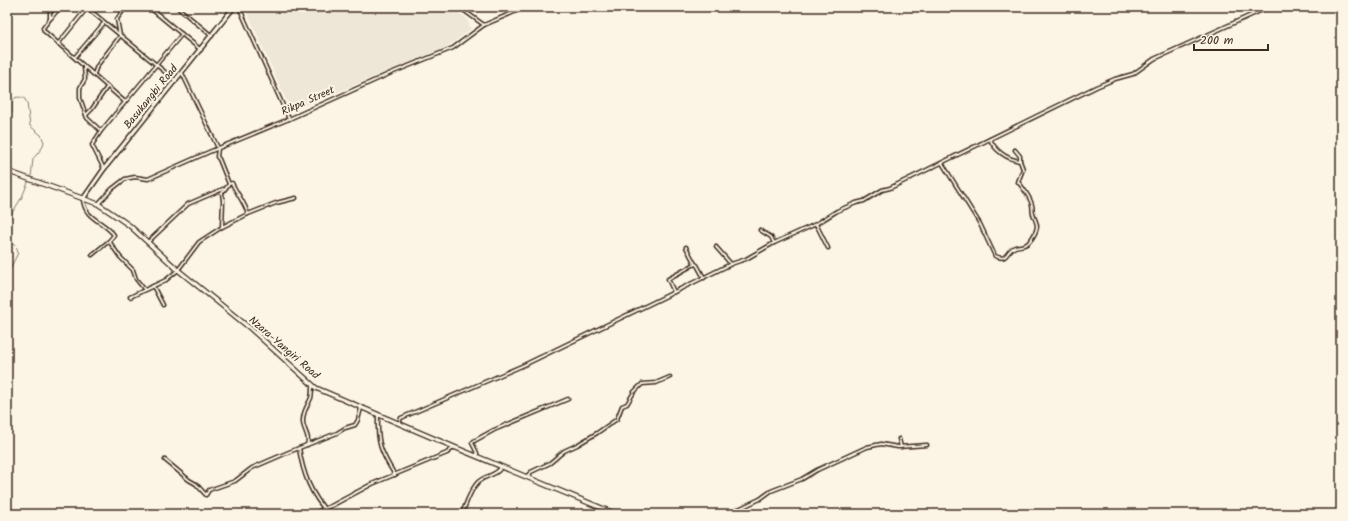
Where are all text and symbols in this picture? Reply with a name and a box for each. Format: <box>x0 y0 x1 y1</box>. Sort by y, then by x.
scale bar <box>1194 26 1268 52</box>
text: 200 m <box>1200 31 1234 50</box>
street label: Basukangbi Road <box>119 60 183 133</box>
street label: Rikpa Street <box>278 81 338 121</box>
street label: Nzara-Yangiri Road <box>244 312 324 384</box>

